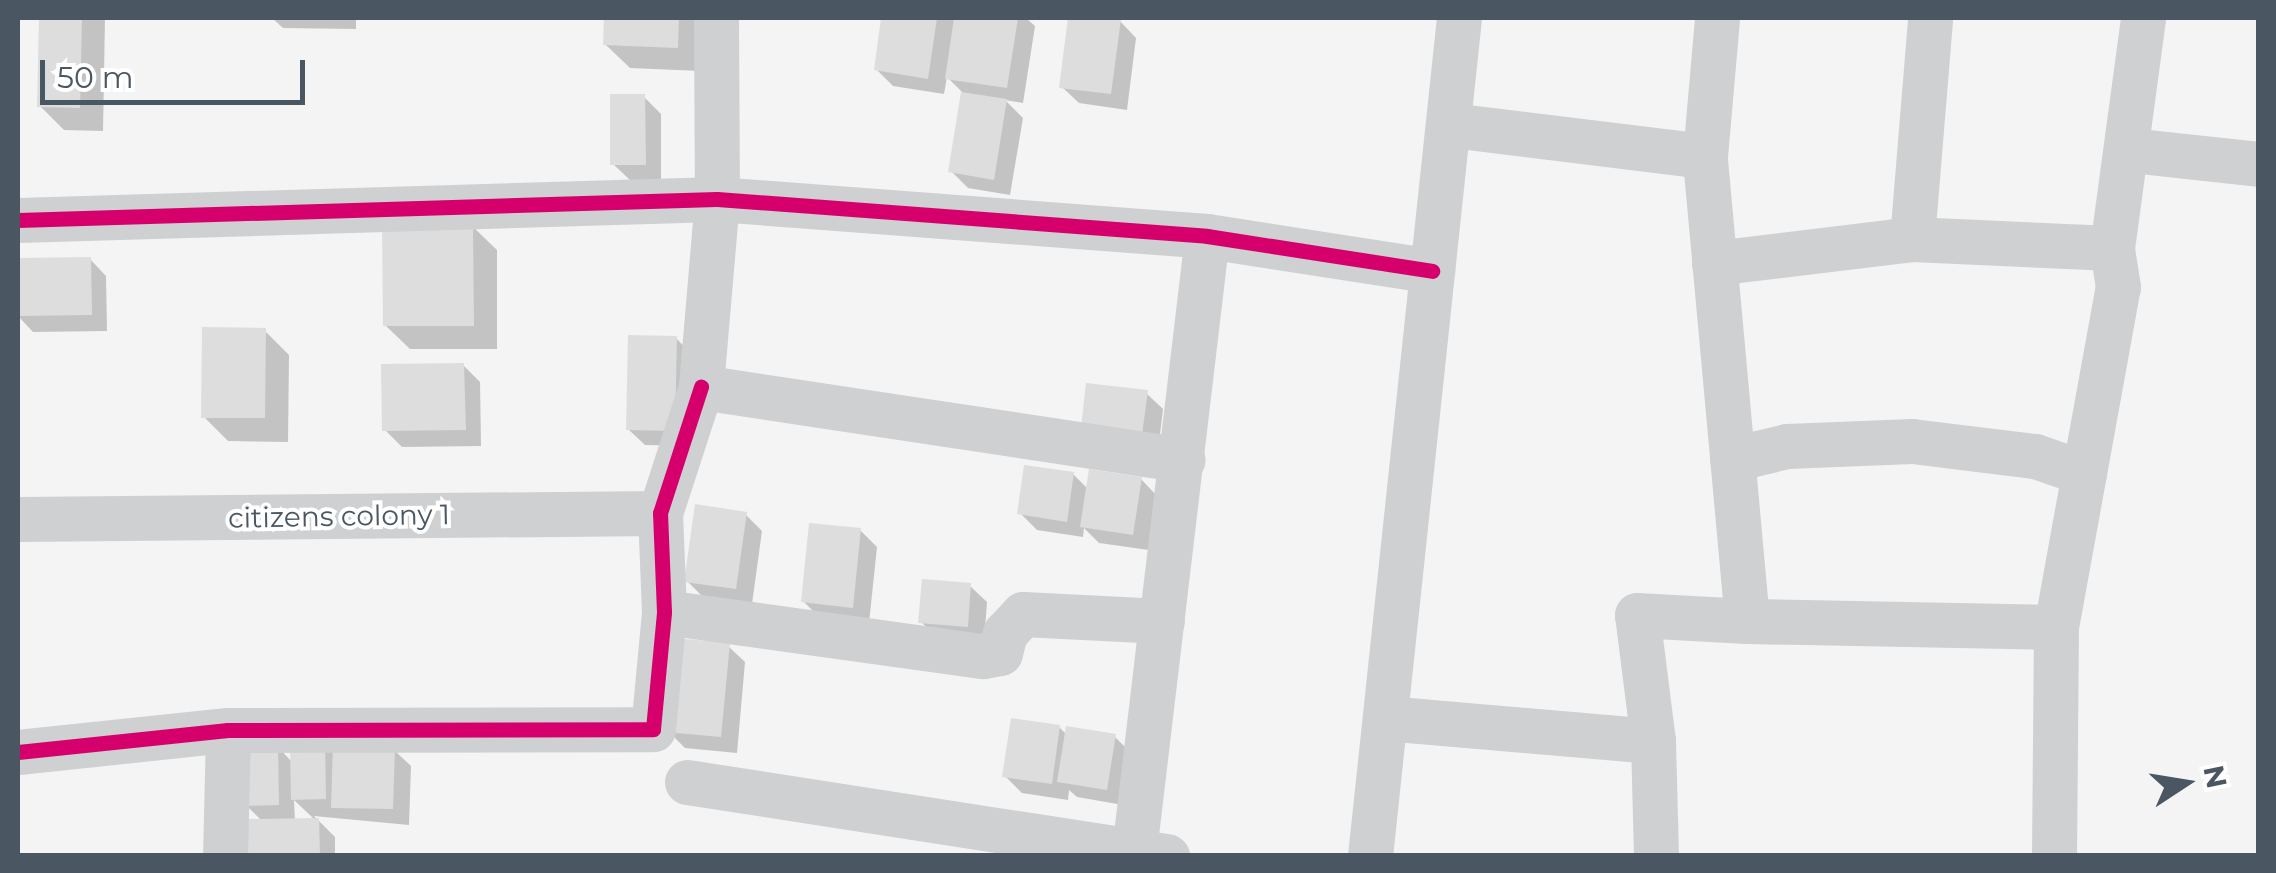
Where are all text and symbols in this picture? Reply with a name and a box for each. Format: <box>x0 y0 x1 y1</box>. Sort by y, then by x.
scale bar <box>45 40 310 102</box>
text: 50 m <box>57 59 134 96</box>
street label: citizens colony 1 <box>228 497 450 535</box>
north arrow <box>2136 733 2236 833</box>
text: N <box>2196 762 2234 791</box>

